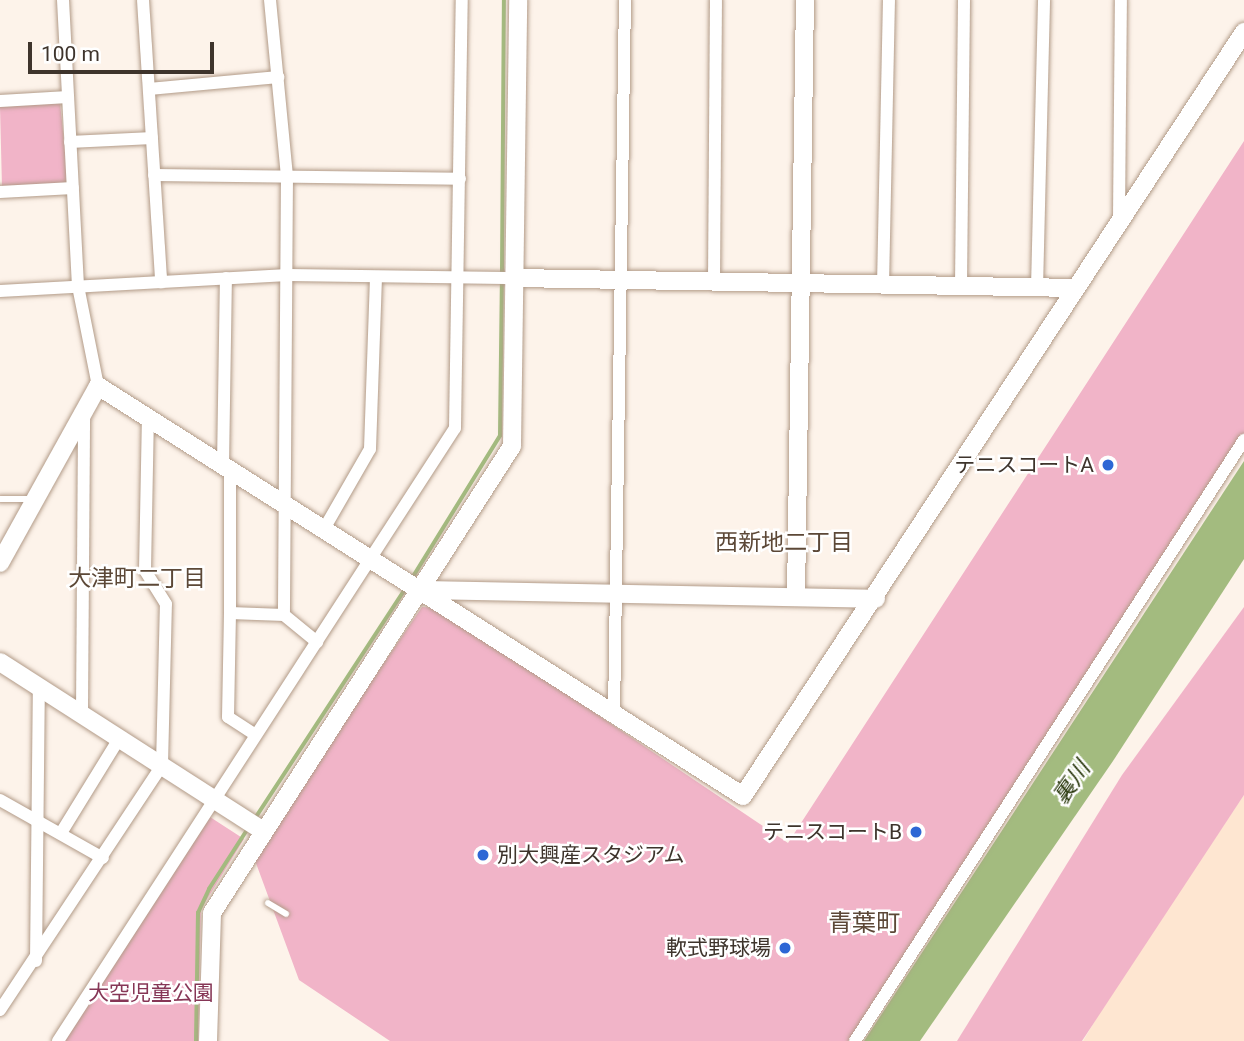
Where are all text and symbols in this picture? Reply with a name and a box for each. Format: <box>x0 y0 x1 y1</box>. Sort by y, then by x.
scale bar <box>32 28 217 72</box>
text: 100 m <box>41 42 100 66</box>
place label: テニスコートA <box>954 452 1094 478</box>
marker: テニスコートA <box>1100 457 1116 473</box>
district label: 西新地二丁目 <box>715 529 853 557</box>
district label: 大津町二丁目 <box>68 565 206 593</box>
water label: 裏川 <box>1048 756 1096 810</box>
place label: テニスコートB <box>763 819 902 845</box>
marker: テニスコートB <box>908 824 924 840</box>
place label: 別大興産スタジアム <box>497 842 686 868</box>
marker: 別大興産スタジアム <box>475 847 491 863</box>
district label: 青葉町 <box>828 910 900 938</box>
place label: 軟式野球場 <box>666 935 771 961</box>
marker: 軟式野球場 <box>777 940 793 956</box>
park label: 大空児童公園 <box>88 980 214 1006</box>

